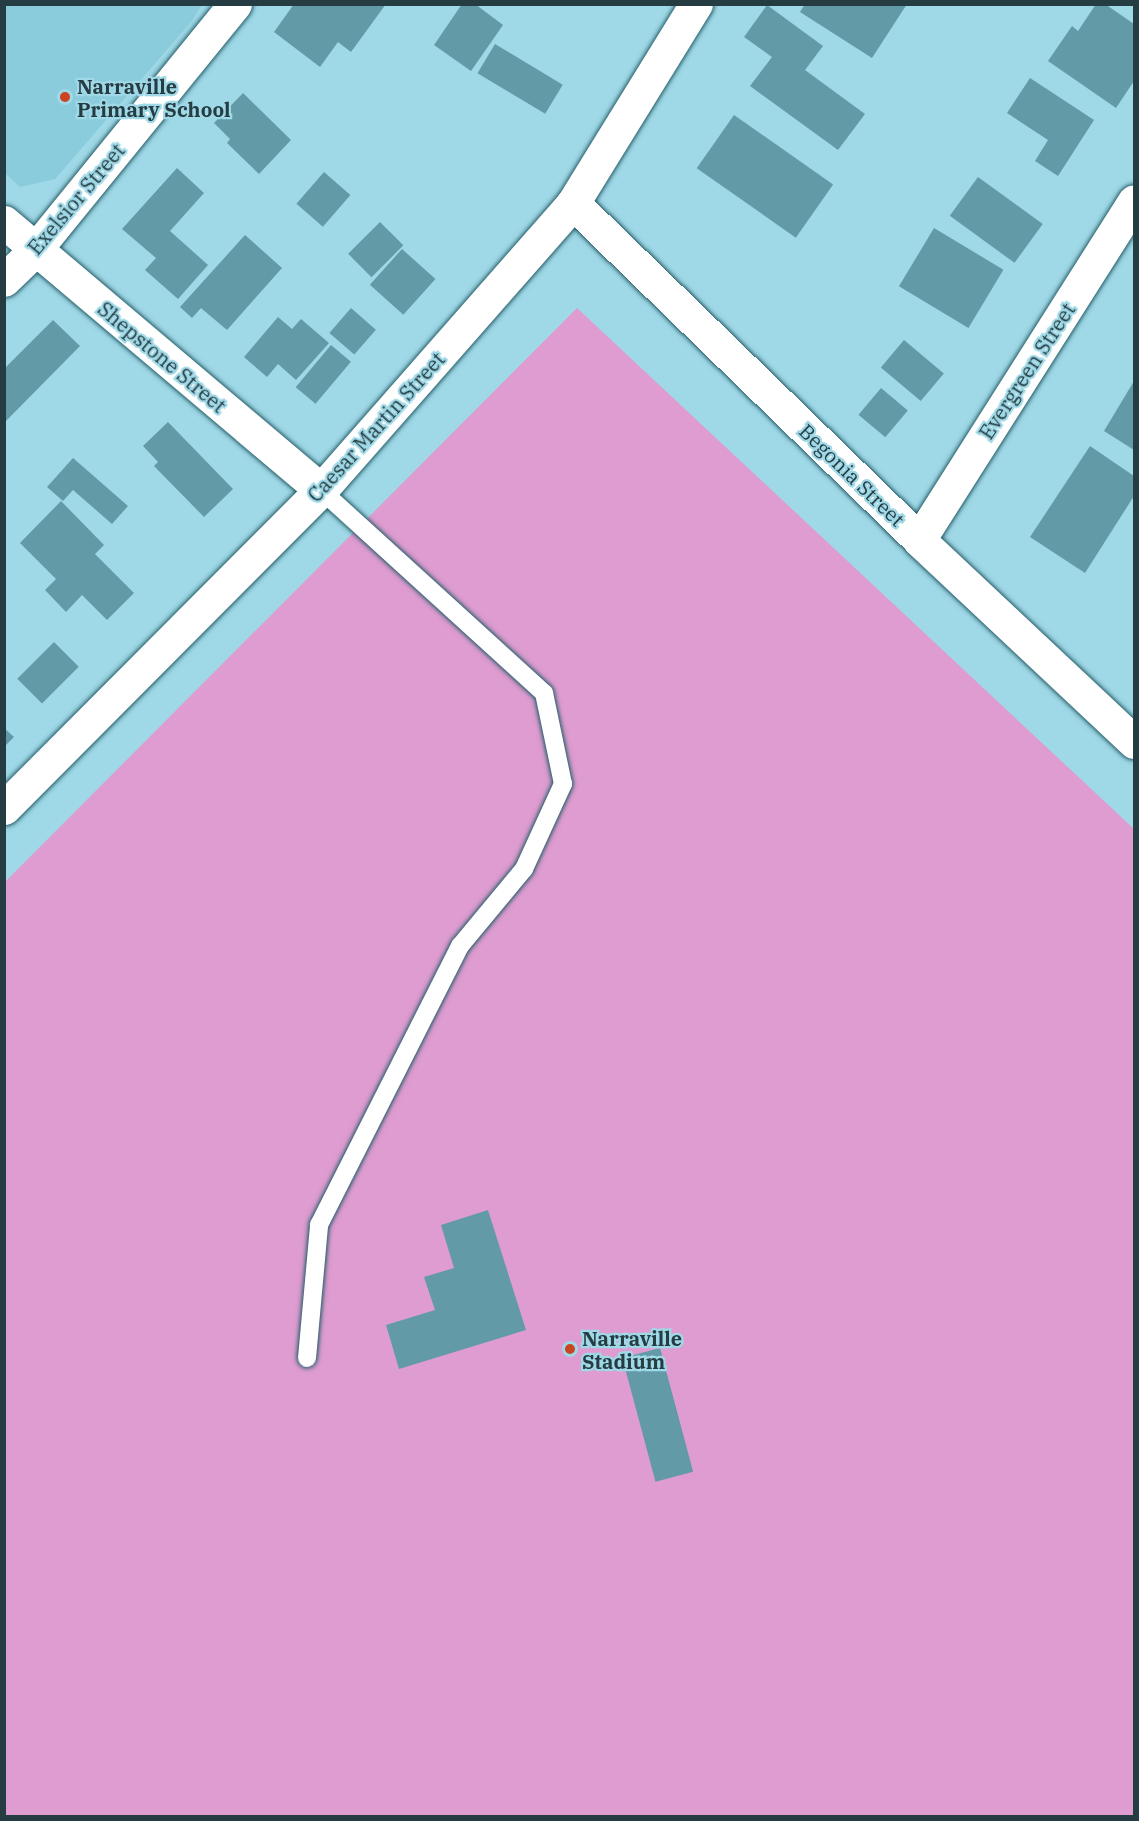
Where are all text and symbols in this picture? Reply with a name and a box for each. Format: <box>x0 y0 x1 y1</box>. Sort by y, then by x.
place label: Narraville Primary School <box>77 74 231 121</box>
marker: Narraville Primary School <box>58 90 72 104</box>
street label: Exelsior Street <box>23 139 129 259</box>
street label: Shepstone Street <box>93 297 231 417</box>
street label: Evergreen Street <box>974 298 1080 444</box>
street label: Caesar Martin Street <box>303 347 449 507</box>
street label: Begonia Street <box>794 419 910 531</box>
place label: Narraville Stadium <box>582 1326 682 1373</box>
marker: Narraville Stadium <box>563 1342 577 1356</box>

